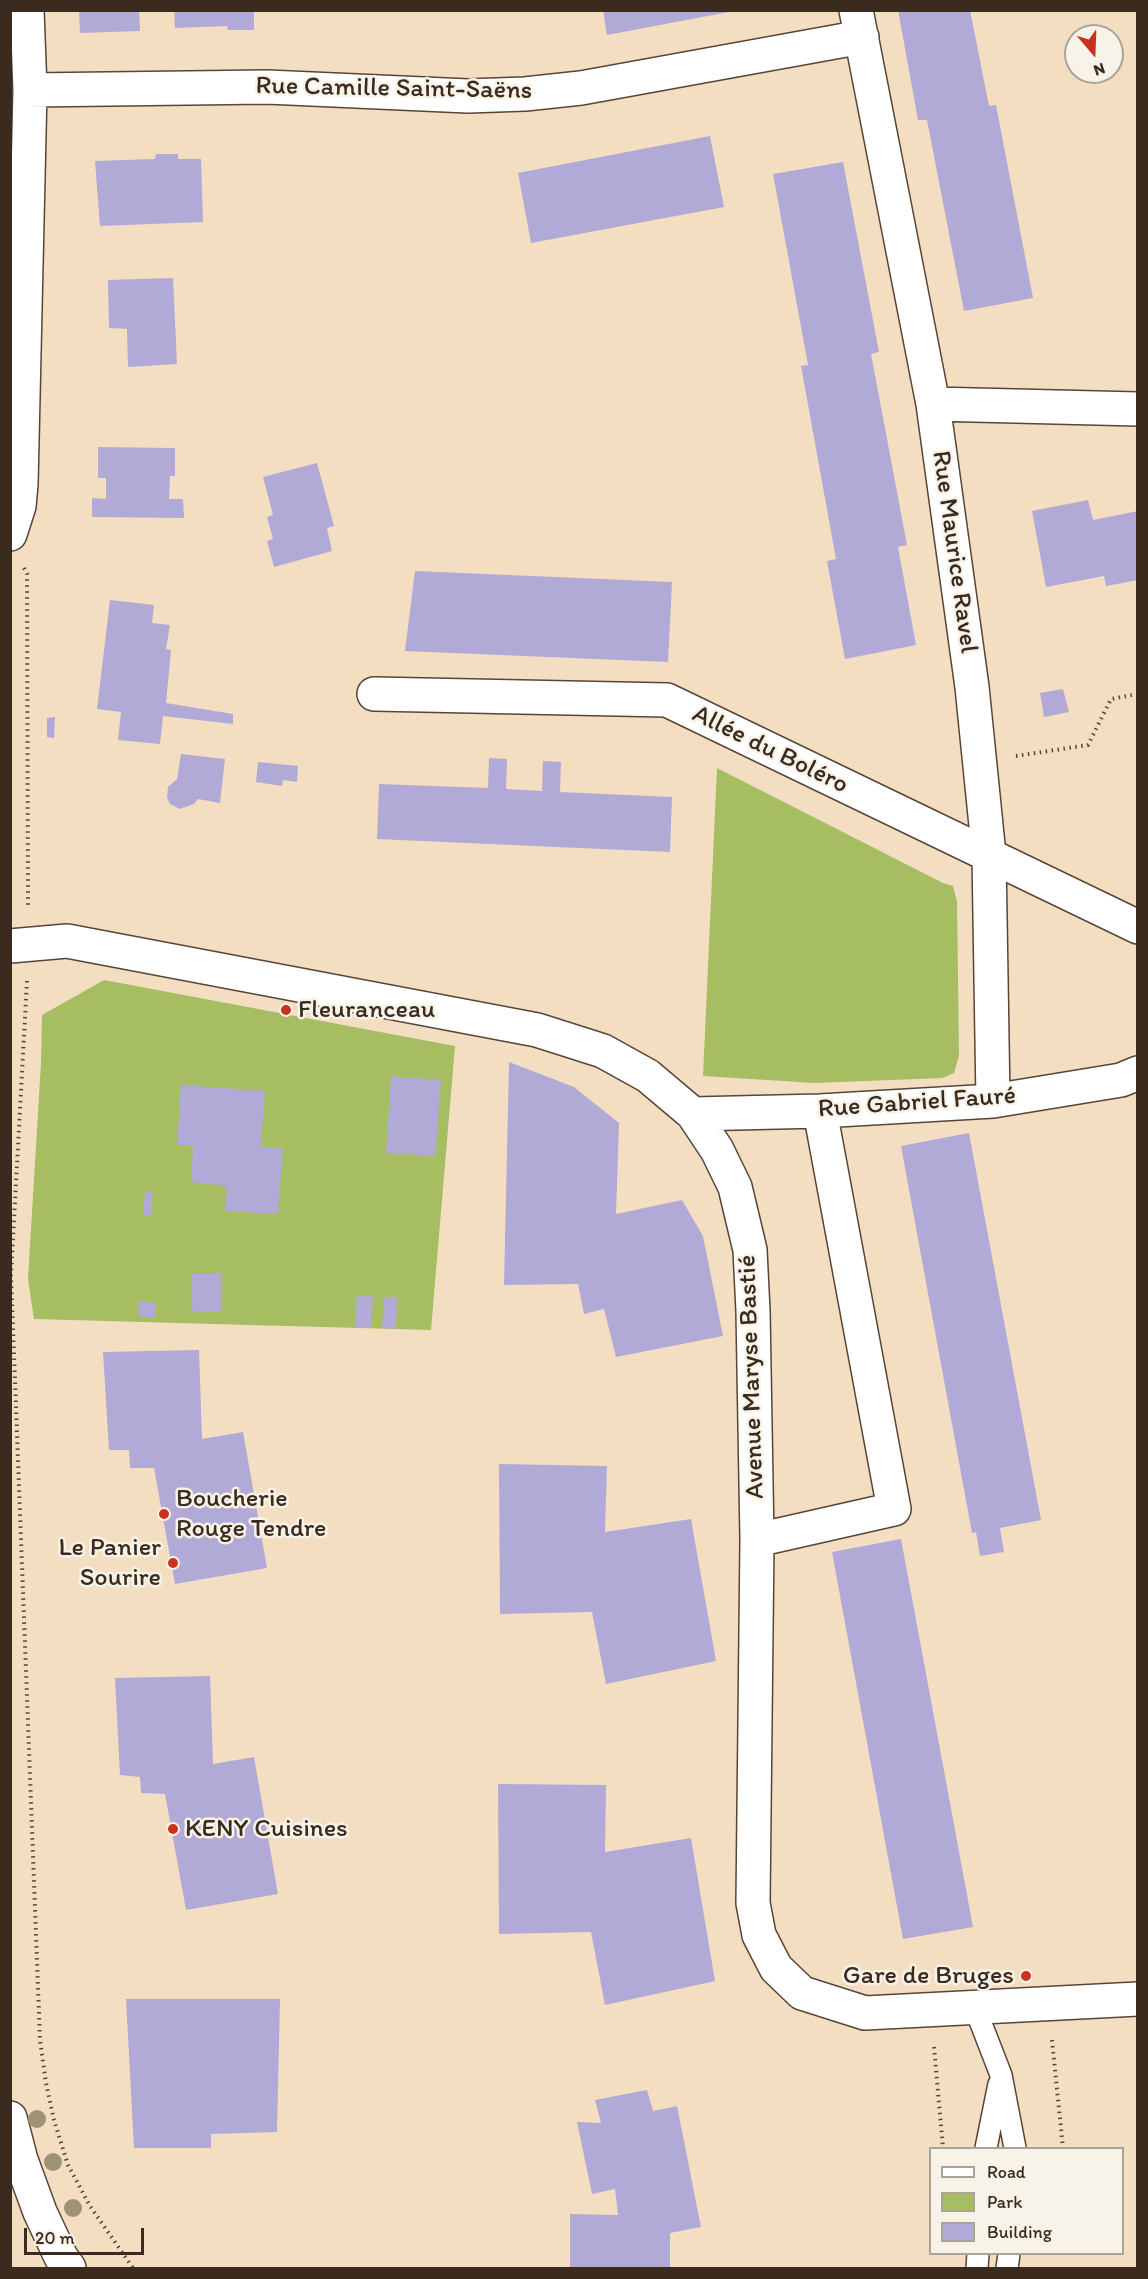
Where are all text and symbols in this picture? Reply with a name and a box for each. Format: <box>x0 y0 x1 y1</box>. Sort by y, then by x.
north arrow <box>1064 24 1124 84</box>
text: N <box>1091 59 1108 80</box>
street label: Rue Camille Saint-Saëns <box>255 71 533 107</box>
street label: Rue Maurice Ravel <box>924 449 984 655</box>
street label: Allée du Boléro <box>687 699 853 801</box>
place label: Fleuranceau <box>298 994 435 1026</box>
marker: Fleuranceau <box>279 1003 293 1017</box>
street label: Rue Gabriel Fauré <box>817 1081 1017 1125</box>
street label: Avenue Maryse Bastié <box>732 1254 772 1500</box>
place label: Boucherie Rouge Tendre <box>176 1483 326 1544</box>
marker: Boucherie Rouge Tendre <box>157 1507 171 1521</box>
place label: Le Panier Sourire <box>58 1532 161 1594</box>
marker: Le Panier Sourire <box>166 1556 180 1570</box>
place label: KENY Cuisines <box>185 1813 348 1845</box>
marker: KENY Cuisines <box>166 1822 180 1836</box>
place label: Gare de Bruges <box>843 1960 1014 1992</box>
marker: Gare de Bruges <box>1019 1969 1033 1983</box>
legend <box>929 2147 1124 2255</box>
text: Road <box>987 2161 1026 2183</box>
text: Park <box>987 2191 1022 2213</box>
scale bar <box>27 2216 147 2254</box>
text: Building <box>987 2221 1052 2243</box>
text: 20 m <box>35 2227 75 2249</box>

